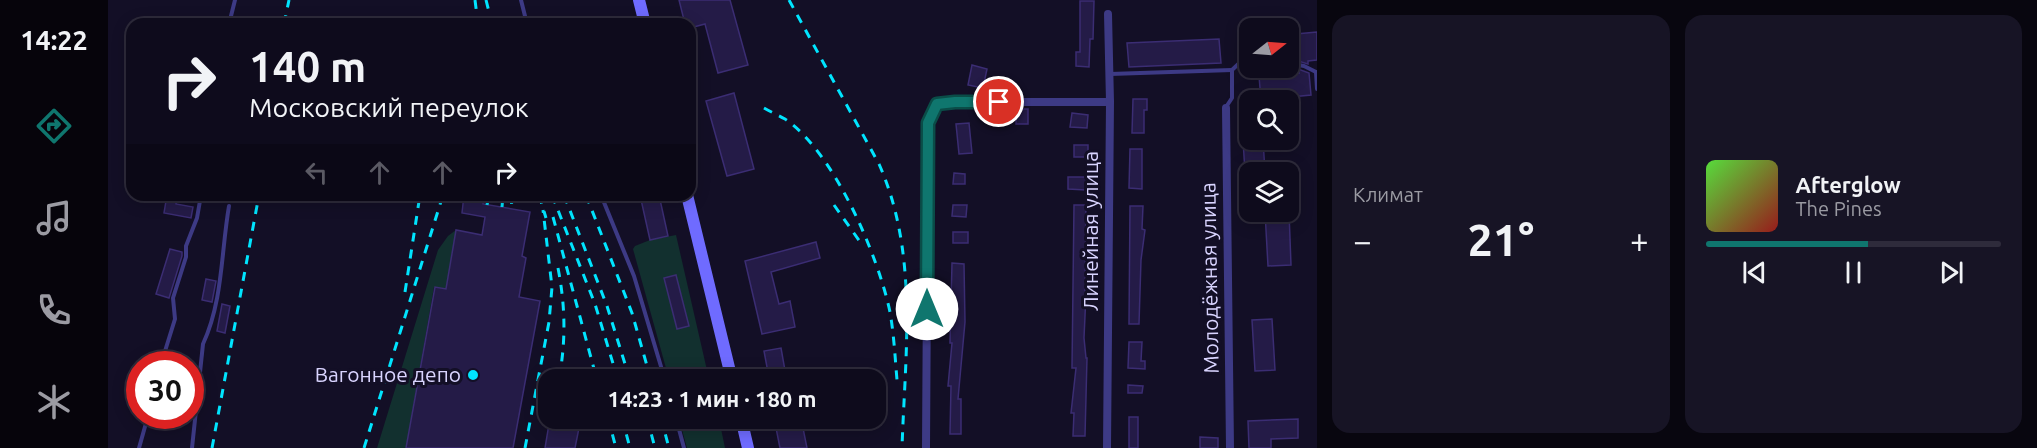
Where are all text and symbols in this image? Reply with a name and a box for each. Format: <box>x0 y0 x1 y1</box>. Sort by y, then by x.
north arrow <box>1239 18 1299 78</box>
map controls <box>1239 18 1299 222</box>
text: 14:22 <box>20 25 88 55</box>
icon: right <box>150 42 228 120</box>
text: 140 m <box>249 43 366 90</box>
pin <box>973 76 1024 127</box>
icon: arrive <box>982 85 1015 118</box>
button: search <box>1239 90 1299 150</box>
text: Московский переулок <box>249 92 529 122</box>
icon: directions <box>33 105 75 147</box>
street label: Линейная улица <box>1078 151 1102 311</box>
icon: left <box>300 156 333 189</box>
icon: ahead <box>363 156 396 189</box>
icon: ahead <box>426 156 459 189</box>
icon: right <box>489 156 522 189</box>
button: layers <box>1239 162 1299 222</box>
text: Afterglow <box>1796 172 1901 197</box>
street label: Молодёжная улица <box>1195 182 1223 374</box>
text: Климат <box>1353 183 1423 206</box>
icon: music <box>33 197 75 239</box>
text: The Pines <box>1796 197 1882 220</box>
text: 21° <box>1467 214 1534 265</box>
text: − <box>1353 222 1372 259</box>
text: + <box>1630 222 1649 259</box>
icon: previous <box>1738 256 1771 289</box>
icon: pause <box>1837 256 1870 289</box>
icon: next <box>1935 256 1968 289</box>
position arrow <box>895 277 959 341</box>
icon: phone <box>33 289 75 331</box>
speed limit sign: 30 <box>126 351 204 429</box>
place label: Вагонное депо <box>315 362 461 386</box>
marker: Вагонное депо <box>466 368 480 382</box>
icon: climate <box>33 381 75 423</box>
text: 14:23 · 1 мин · 180 m <box>608 386 816 411</box>

